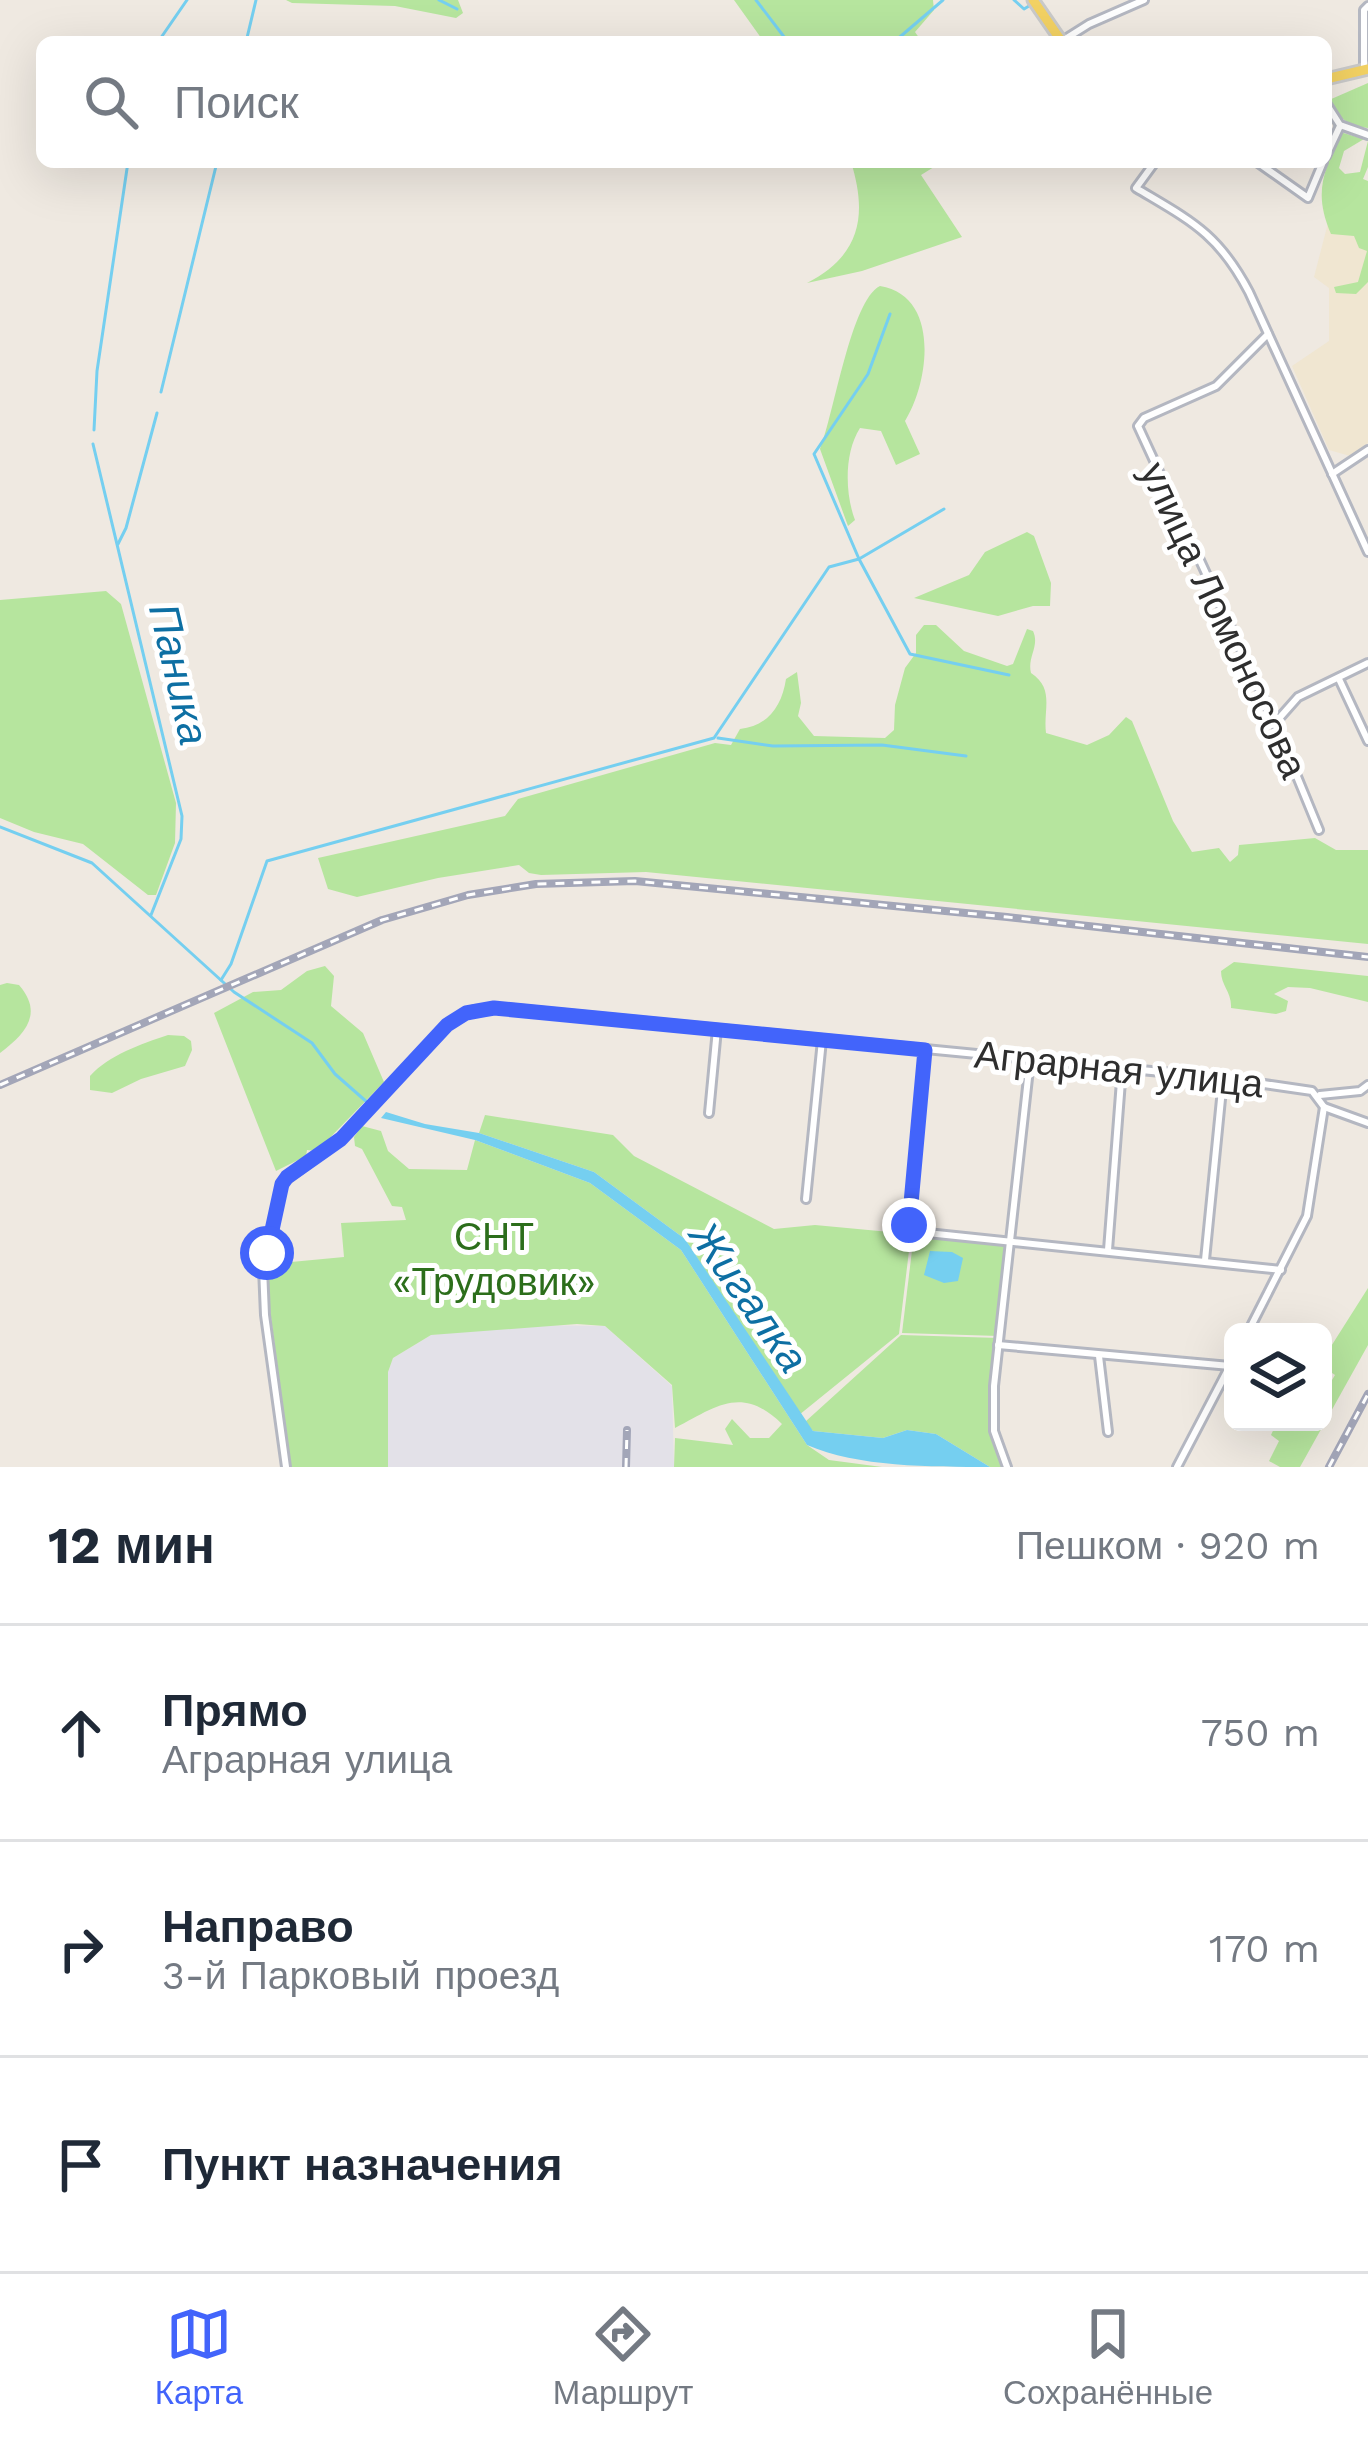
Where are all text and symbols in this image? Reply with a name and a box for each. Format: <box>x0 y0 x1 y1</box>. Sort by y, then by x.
search box <box>36 36 1332 168</box>
icon: search <box>78 69 144 135</box>
text: Поиск <box>174 76 299 129</box>
street label: улица Ломоносова <box>1131 455 1317 785</box>
water label: Паника <box>139 599 219 749</box>
street label: Аграрная улица <box>972 1031 1266 1107</box>
route end <box>882 1198 936 1252</box>
water label: Жигалка <box>678 1211 818 1381</box>
park label: СНТ «Трудовик» <box>392 1214 596 1304</box>
route start <box>240 1226 294 1280</box>
map controls <box>1224 1323 1332 1431</box>
button: layers <box>1224 1323 1332 1431</box>
text: 12 мин <box>48 1516 215 1575</box>
text: Пешком · 920 m <box>1016 1523 1320 1568</box>
text: Прямо <box>162 1684 308 1737</box>
icon: ahead <box>48 1700 114 1766</box>
text: 750 m <box>1201 1710 1320 1755</box>
text: Аграрная улица <box>162 1737 452 1782</box>
text: Направо <box>162 1900 354 1953</box>
icon: right <box>48 1916 114 1982</box>
text: 170 m <box>1209 1926 1320 1971</box>
text: 3-й Парковый проезд <box>162 1953 559 1998</box>
icon: arrive <box>48 2132 114 2198</box>
text: Пункт назначения <box>162 2138 562 2191</box>
tab: Карта <box>155 2301 243 2412</box>
tab: Маршрут <box>553 2301 693 2412</box>
tab: Сохранённые <box>1003 2301 1213 2412</box>

